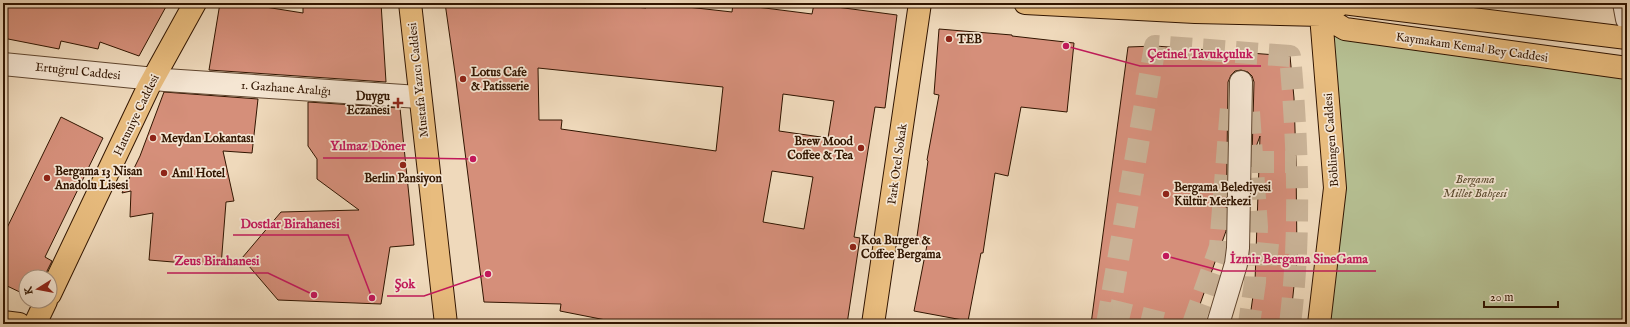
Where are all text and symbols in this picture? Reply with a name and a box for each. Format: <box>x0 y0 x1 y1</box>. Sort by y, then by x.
street label: Mustafa Yazıcı Caddesi <box>405 22 432 138</box>
street label: Kaymakam Kemal Bey Caddesi <box>1395 29 1549 66</box>
place label: TEB <box>956 32 982 47</box>
marker: TEB <box>944 34 954 44</box>
callout: Çetinel Tavukçuluk <box>1140 41 1261 66</box>
text: Çetinel Tavukçuluk <box>1147 46 1254 63</box>
street label: Ertuğrul Caddesi <box>35 60 121 83</box>
place label: Lotus Cafe & Patisserie <box>470 65 530 94</box>
street label: Hatuniye Caddesi <box>110 72 163 158</box>
marker: Lotus Cafe & Patisserie <box>458 74 468 84</box>
street label: 1. Gazhane Aralığı <box>241 78 331 99</box>
place label: Duygu Eczanesi <box>346 89 391 118</box>
street label: Böblingen Caddesi <box>1321 92 1342 187</box>
marker: Duygu Eczanesi <box>393 98 403 108</box>
street label: Park Otel Sokak <box>884 122 911 205</box>
place label: Meydan Lokantası <box>161 131 254 147</box>
marker: Meydan Lokantası <box>148 133 158 143</box>
callout: Yılmaz Döner <box>323 133 414 158</box>
place label: Brew Mood Coffee & Tea <box>787 134 854 163</box>
text: Yılmaz Döner <box>330 138 406 155</box>
marker: Brew Mood Coffee & Tea <box>856 143 866 153</box>
marker: Berlin Pansiyon <box>398 160 408 170</box>
place label: Bergama 13 Nisan Anadolu Lisesi <box>54 164 143 193</box>
place label: Anıl Hotel <box>171 166 226 181</box>
marker: Anıl Hotel <box>159 168 169 178</box>
place label: Berlin Pansiyon <box>364 171 442 187</box>
park label: Bergama Millet Bahçesi <box>1443 172 1508 201</box>
marker: Bergama 13 Nisan Anadolu Lisesi <box>42 173 52 183</box>
place label: Bergama Belediyesi Kültür Merkezi <box>1174 180 1272 209</box>
marker: Bergama Belediyesi Kültür Merkezi <box>1161 189 1171 199</box>
callout: Dostlar Birahanesi <box>233 210 348 235</box>
text: Dostlar Birahanesi <box>240 216 340 233</box>
place label: Koa Burger & Coffee Bergama <box>861 233 942 263</box>
marker: Koa Burger & Coffee Bergama <box>848 242 858 252</box>
callout: İzmir Bergama SineGama <box>1222 246 1376 271</box>
callout: Zeus Birahanesi <box>167 248 268 273</box>
text: İzmir Bergama SineGama <box>1230 251 1368 268</box>
text: Zeus Birahanesi <box>174 253 260 270</box>
north arrow <box>18 269 58 309</box>
callout: Şok <box>387 271 424 296</box>
text: Şok <box>395 276 416 293</box>
scale bar <box>1484 283 1558 309</box>
text: K <box>21 284 37 296</box>
text: 20 m <box>1490 290 1513 305</box>

